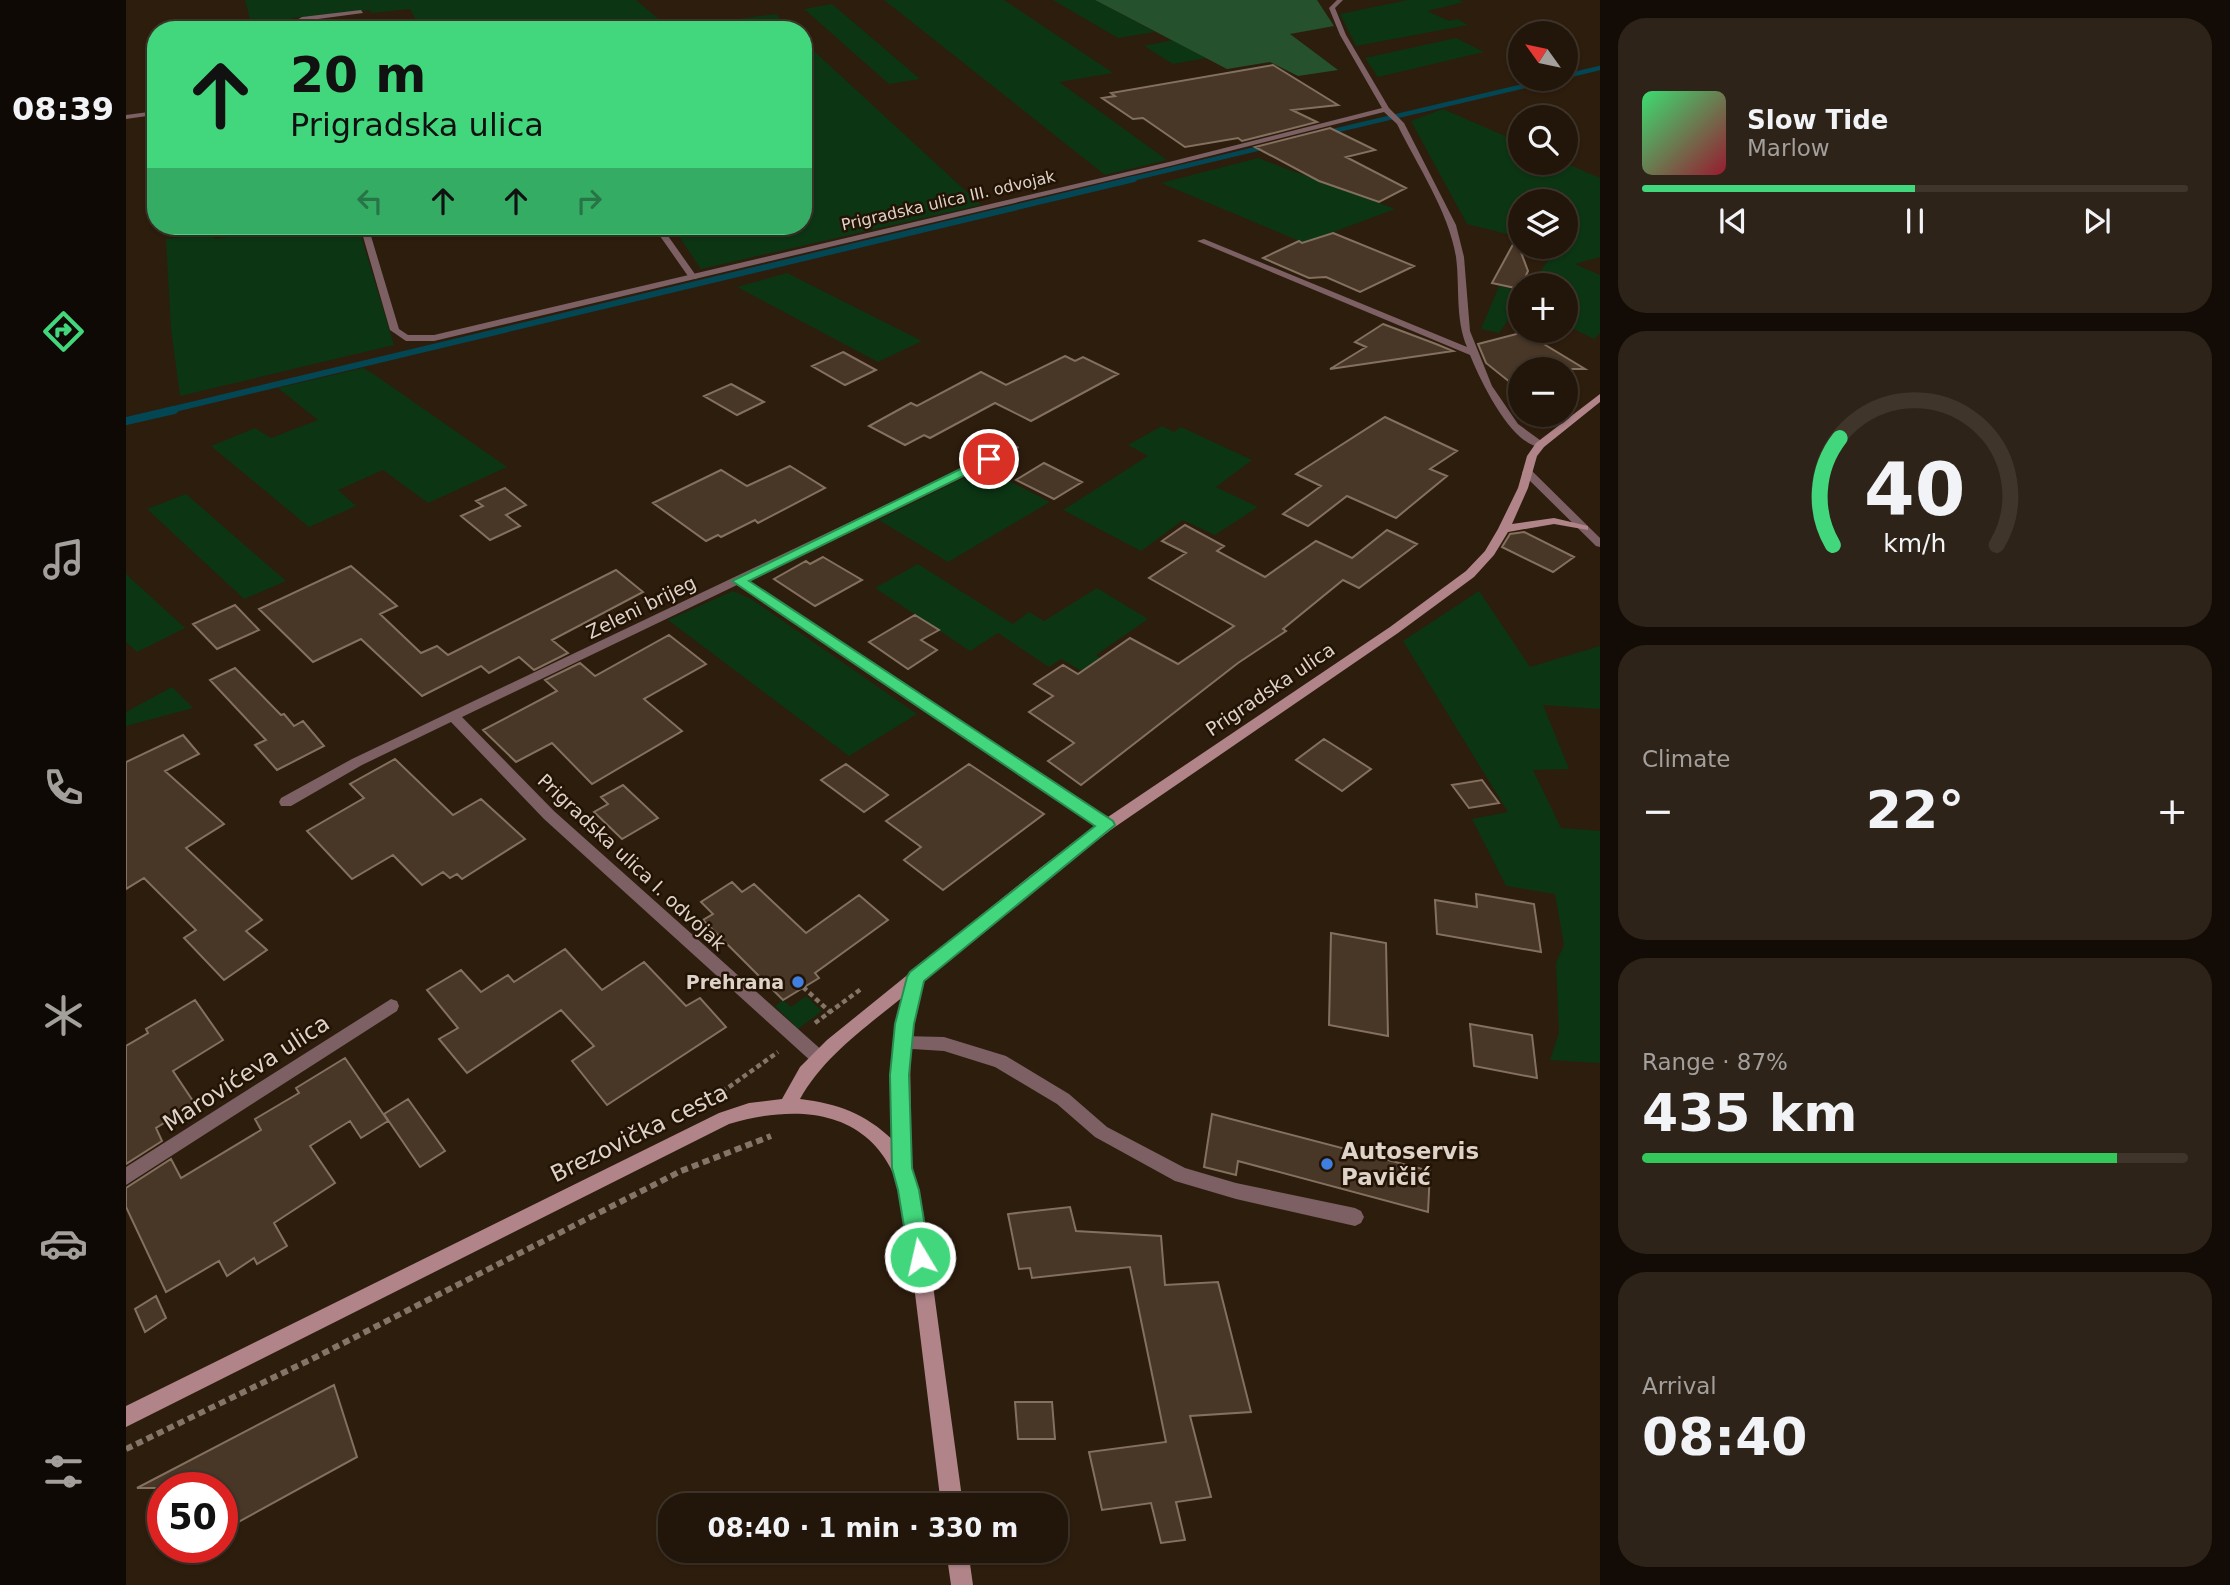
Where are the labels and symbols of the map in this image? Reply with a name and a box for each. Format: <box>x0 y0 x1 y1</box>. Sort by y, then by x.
north arrow <box>1508 21 1578 91</box>
street label: Prigradska ulica III. odvojak <box>839 166 1058 234</box>
pin <box>959 429 1019 489</box>
street label: Zeleni brijeg <box>583 571 699 643</box>
street label: Prigradska ulica <box>1201 638 1339 740</box>
street label: Prigradska ulica I. odvojak <box>533 769 731 955</box>
place label: Prehrana <box>686 971 784 993</box>
marker: Prehrana <box>790 974 806 990</box>
street label: Marovićeva ulica <box>158 1010 334 1136</box>
street label: Brezovička cesta <box>546 1079 732 1187</box>
place label: Autoservis Pavičić <box>1341 1138 1479 1190</box>
marker: Autoservis Pavičić <box>1319 1156 1335 1172</box>
position arrow <box>883 1220 957 1294</box>
speed limit sign: 50 <box>147 1472 238 1563</box>

